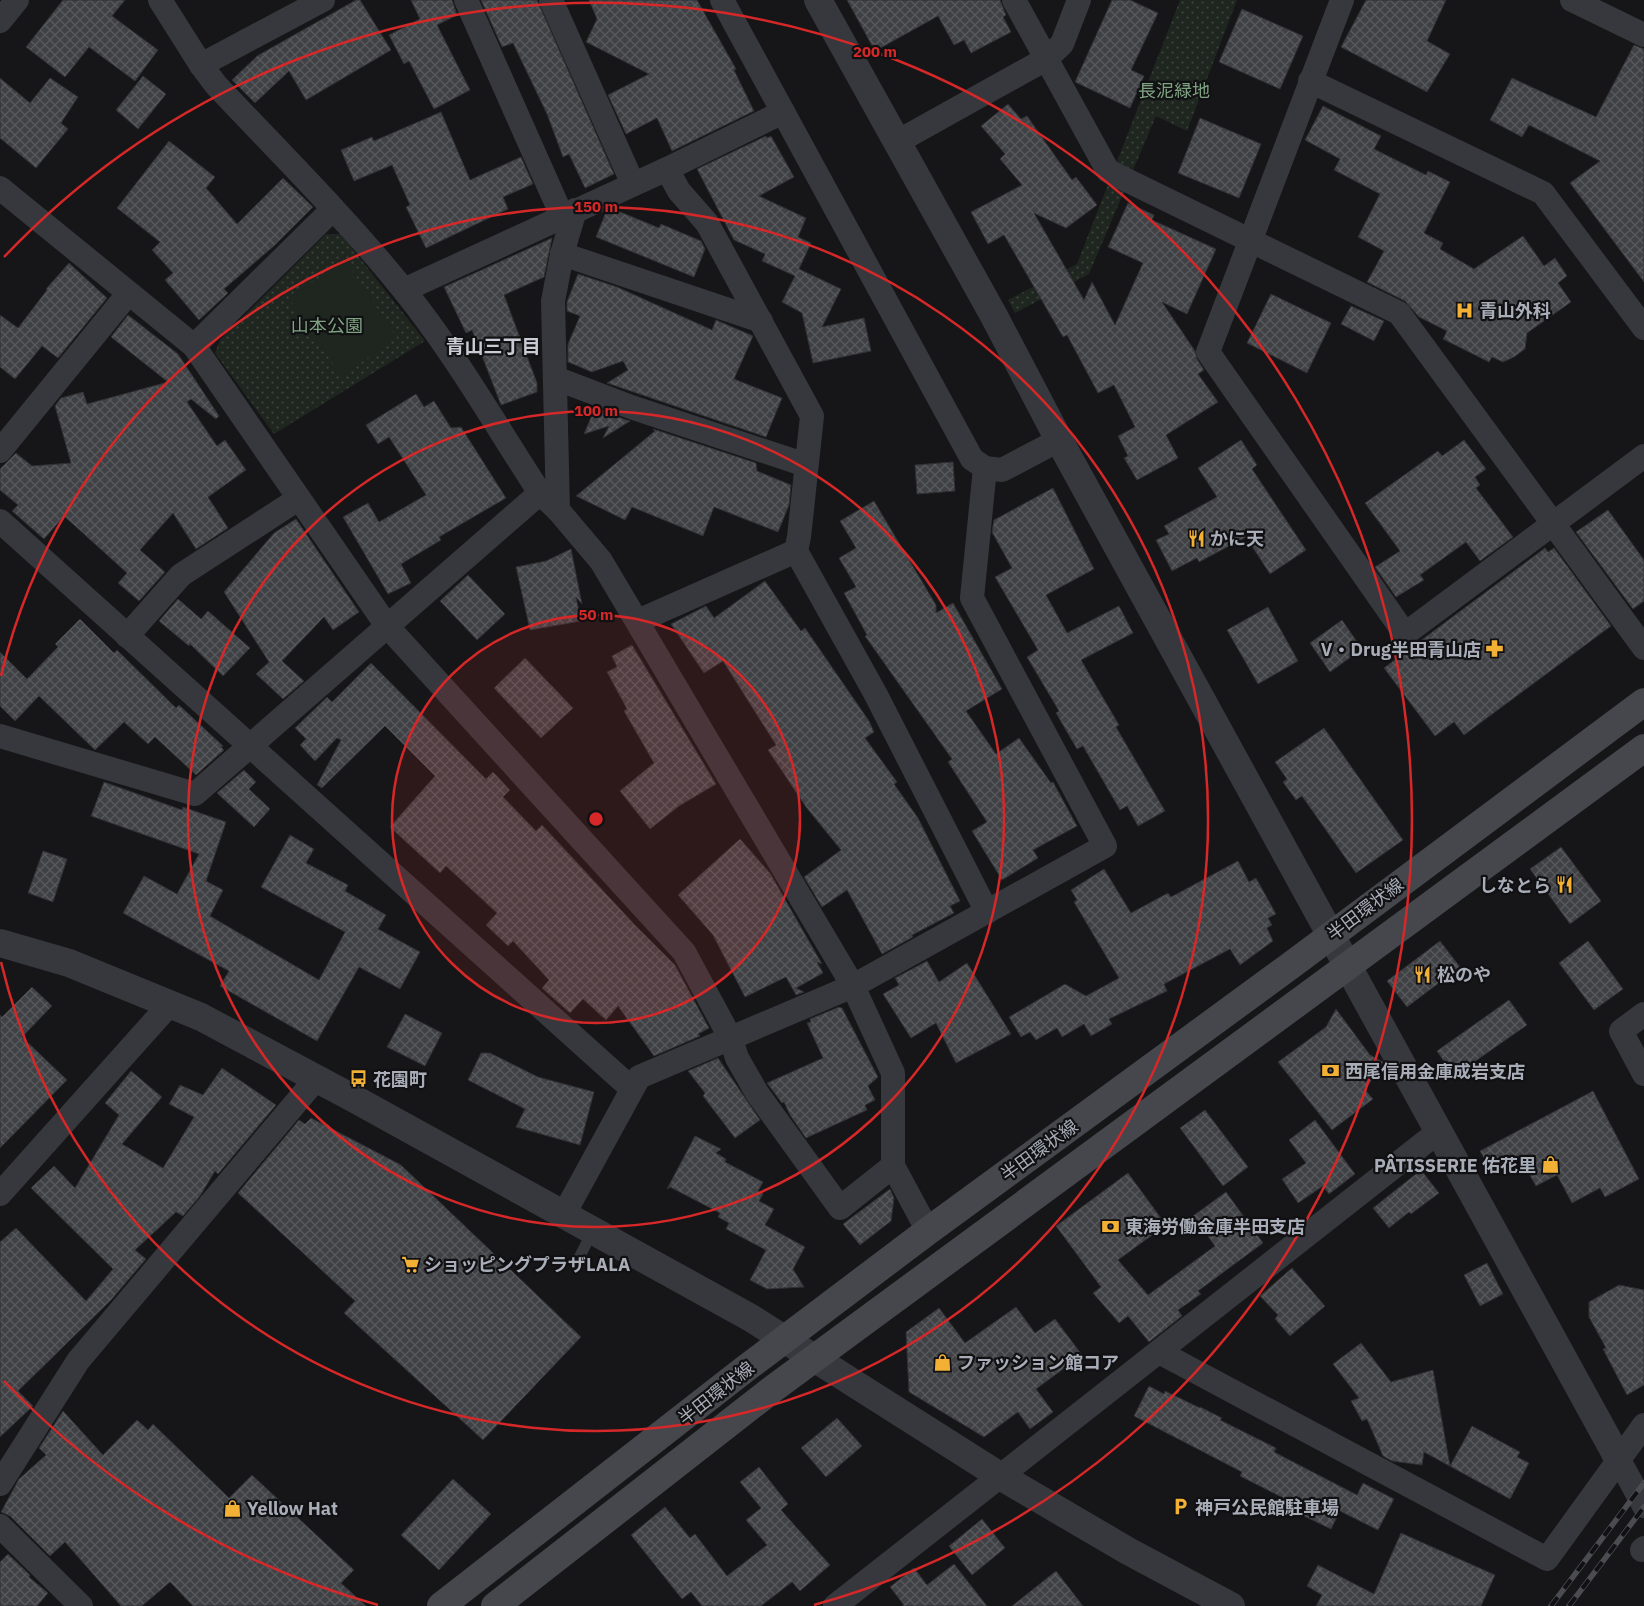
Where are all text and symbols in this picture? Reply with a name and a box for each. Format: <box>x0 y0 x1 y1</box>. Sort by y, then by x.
text: 200 m <box>853 42 897 61</box>
park label: 長泥緑地 <box>1138 79 1210 102</box>
text: 150 m <box>574 197 618 216</box>
place label: 青山外科 <box>1479 299 1551 322</box>
hospital icon: 青山外科 <box>1455 300 1475 320</box>
park label: 山本公園 <box>291 314 363 337</box>
district label: 青山三丁目 <box>445 334 541 358</box>
text: 100 m <box>574 401 618 420</box>
place label: かに天 <box>1210 527 1264 550</box>
restaurant icon: かに天 <box>1186 528 1206 548</box>
text: 50 m <box>579 605 613 624</box>
place label: V・Drug半田青山店 <box>1321 638 1481 661</box>
pharmacy icon: V・Drug半田青山店 <box>1485 639 1505 659</box>
centre of rings <box>587 810 605 828</box>
street label: 半田環状線 <box>1322 873 1408 945</box>
place label: しなとら <box>1479 874 1551 897</box>
restaurant icon: しなとら <box>1555 875 1575 895</box>
place label: 松のや <box>1437 963 1491 986</box>
restaurant icon: 松のや <box>1413 964 1433 984</box>
place label: 西尾信用金庫成岩支店 <box>1345 1060 1525 1083</box>
bank icon: 西尾信用金庫成岩支店 <box>1321 1061 1341 1081</box>
place label: 花園町 <box>373 1068 427 1091</box>
bus stop icon: 花園町 <box>349 1069 369 1089</box>
street label: 半田環状線 <box>996 1114 1082 1186</box>
place label: PÂTISSERIE 佑花里 <box>1374 1154 1536 1177</box>
shop icon: PÂTISSERIE 佑花里 <box>1540 1155 1560 1175</box>
place label: 東海労働金庫半田支店 <box>1125 1215 1305 1238</box>
bank icon: 東海労働金庫半田支店 <box>1101 1216 1121 1236</box>
place label: ショッピングプラザLALA <box>424 1253 630 1276</box>
supermarket icon: ショッピングプラザLALA <box>400 1254 420 1274</box>
place label: ファッション館コア <box>957 1351 1119 1374</box>
shop icon: ファッション館コア <box>933 1352 953 1372</box>
street label: 半田環状線 <box>673 1356 759 1430</box>
place label: 神戸公民館駐車場 <box>1195 1496 1339 1519</box>
place label: Yellow Hat <box>247 1497 338 1520</box>
parking icon: 神戸公民館駐車場 <box>1171 1497 1191 1517</box>
shop icon: Yellow Hat <box>223 1498 243 1518</box>

